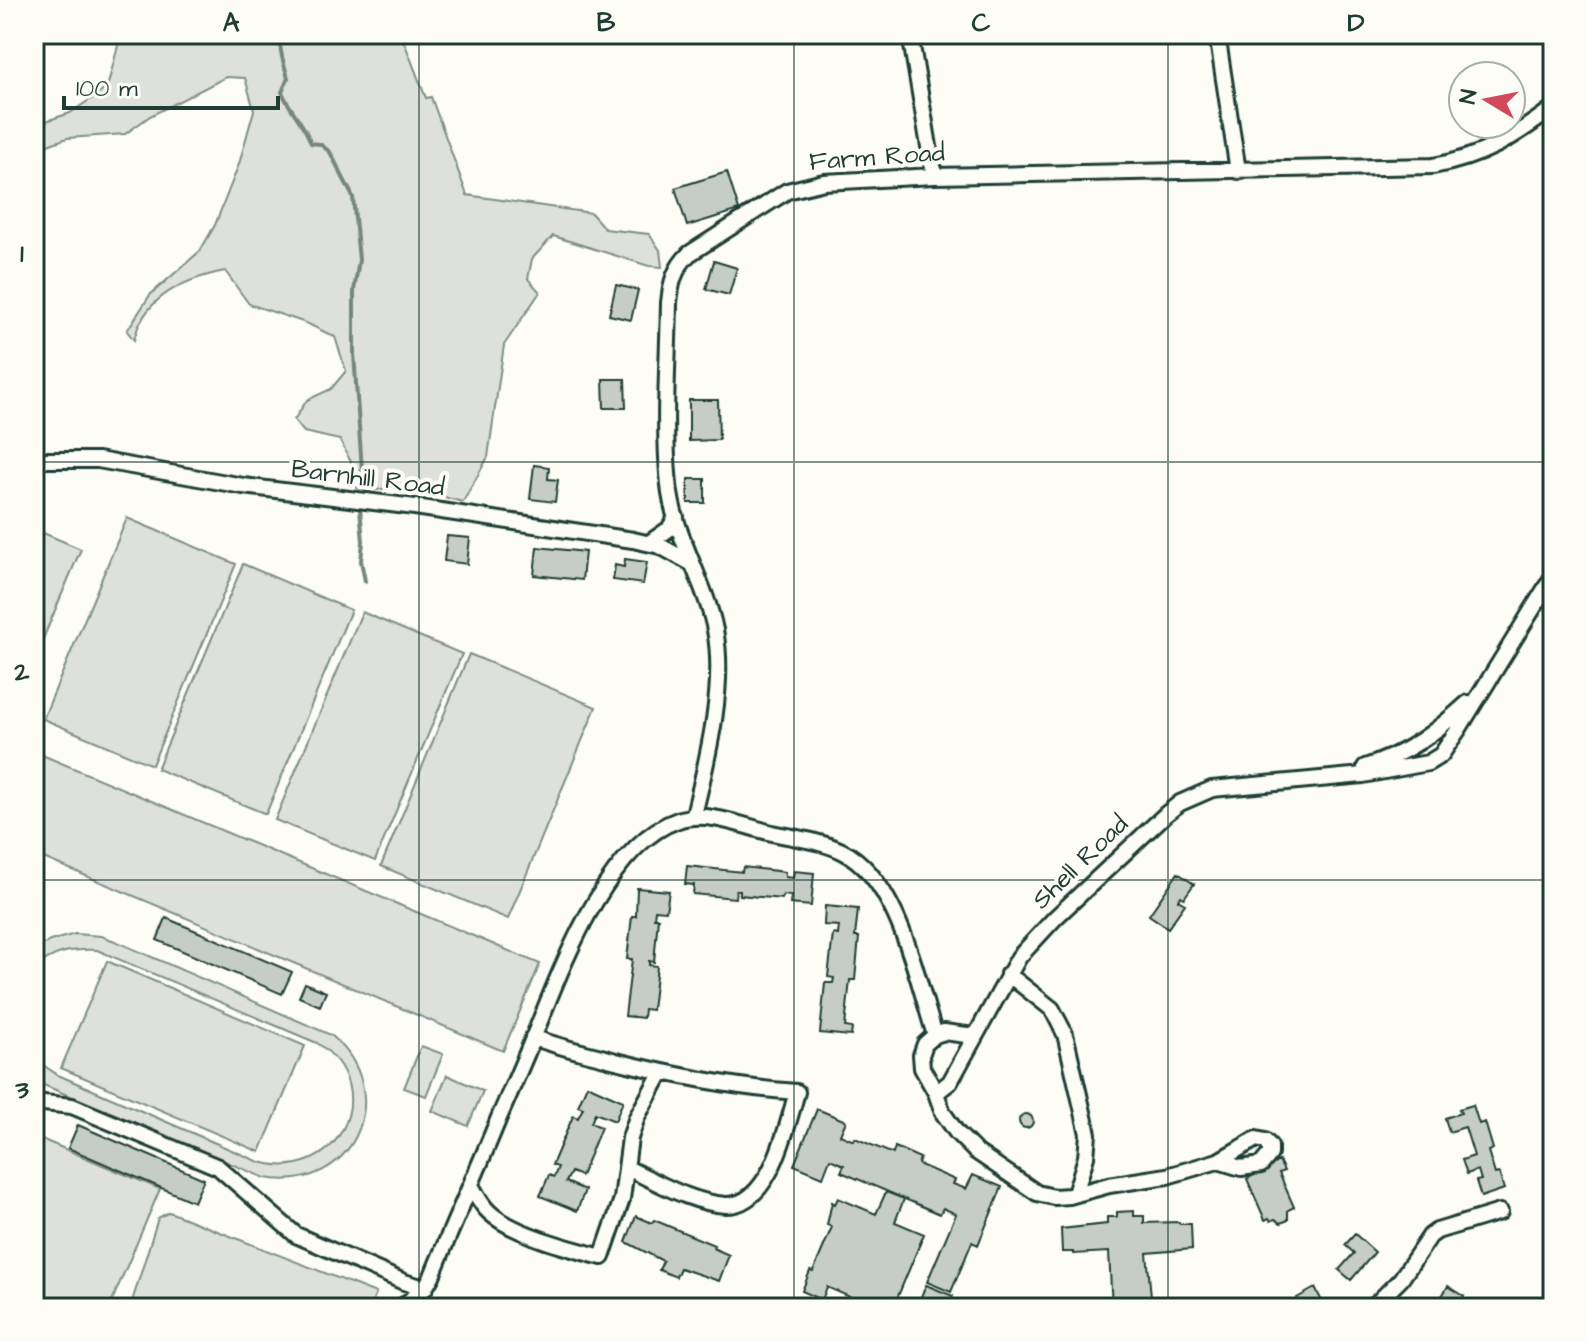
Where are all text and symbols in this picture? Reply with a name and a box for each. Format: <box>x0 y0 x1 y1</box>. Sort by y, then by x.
text: A <box>223 5 240 41</box>
text: B <box>597 5 616 41</box>
text: C <box>972 5 991 41</box>
text: D <box>1348 5 1365 41</box>
scale bar <box>64 60 278 110</box>
north arrow <box>1447 60 1527 140</box>
text: 100 m <box>76 72 138 106</box>
text: N <box>1452 87 1485 106</box>
street label: Farm Road <box>808 134 946 180</box>
text: 1 <box>20 236 24 272</box>
street label: Barnhill Road <box>289 451 447 505</box>
text: 2 <box>14 654 30 690</box>
street label: Shell Road <box>1024 807 1136 917</box>
text: 3 <box>14 1072 29 1108</box>

